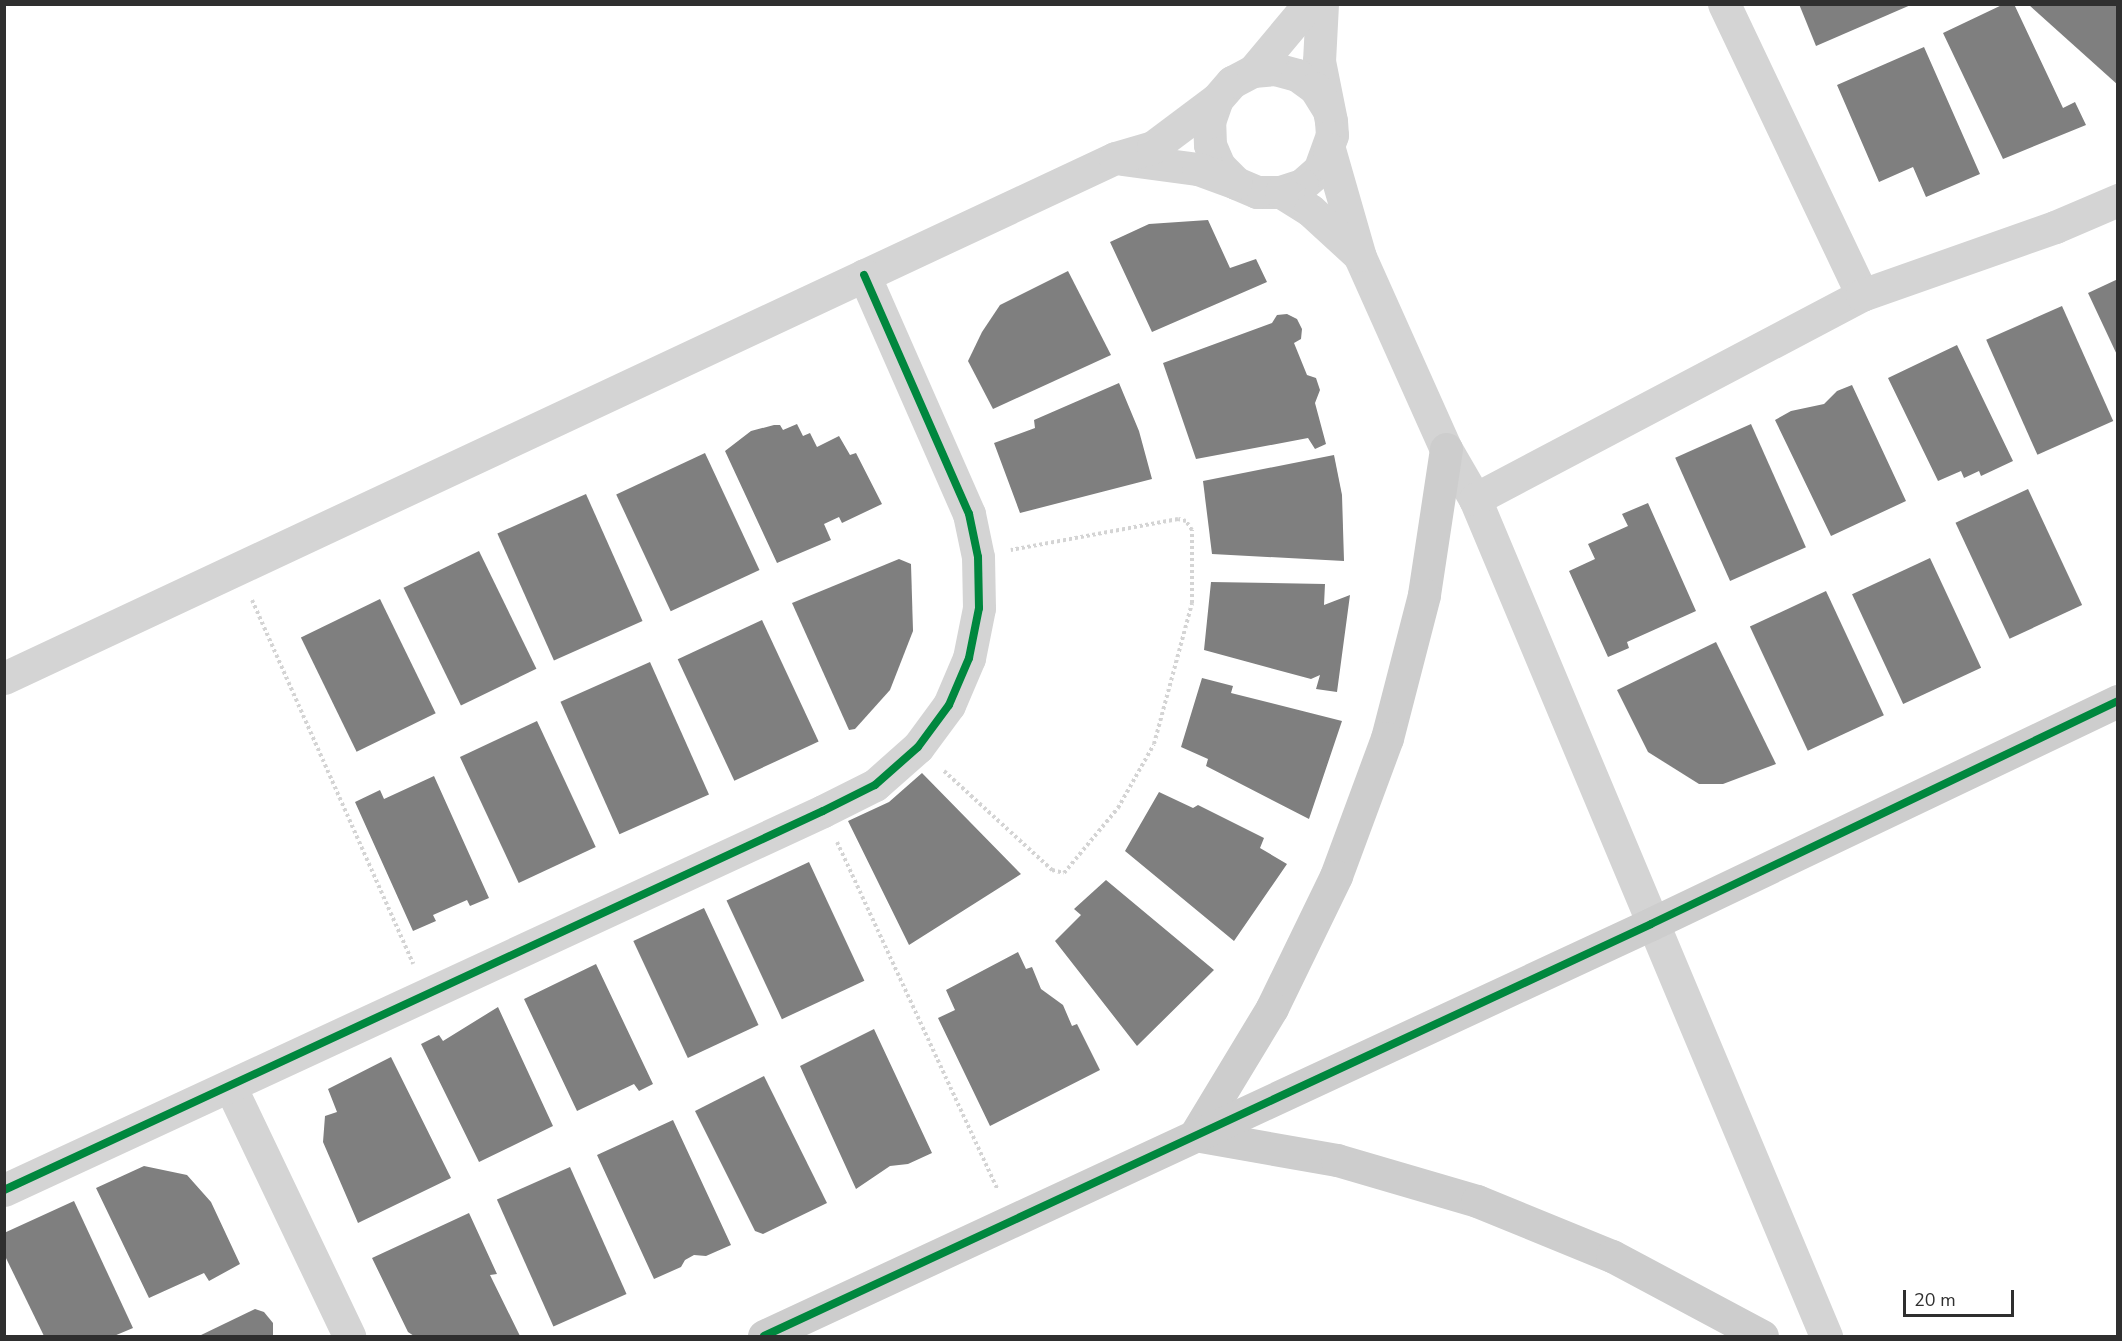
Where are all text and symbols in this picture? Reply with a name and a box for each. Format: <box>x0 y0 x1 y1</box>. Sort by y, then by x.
scale bar <box>1906 1278 2017 1316</box>
text: 20 m <box>1914 1288 1956 1312</box>

